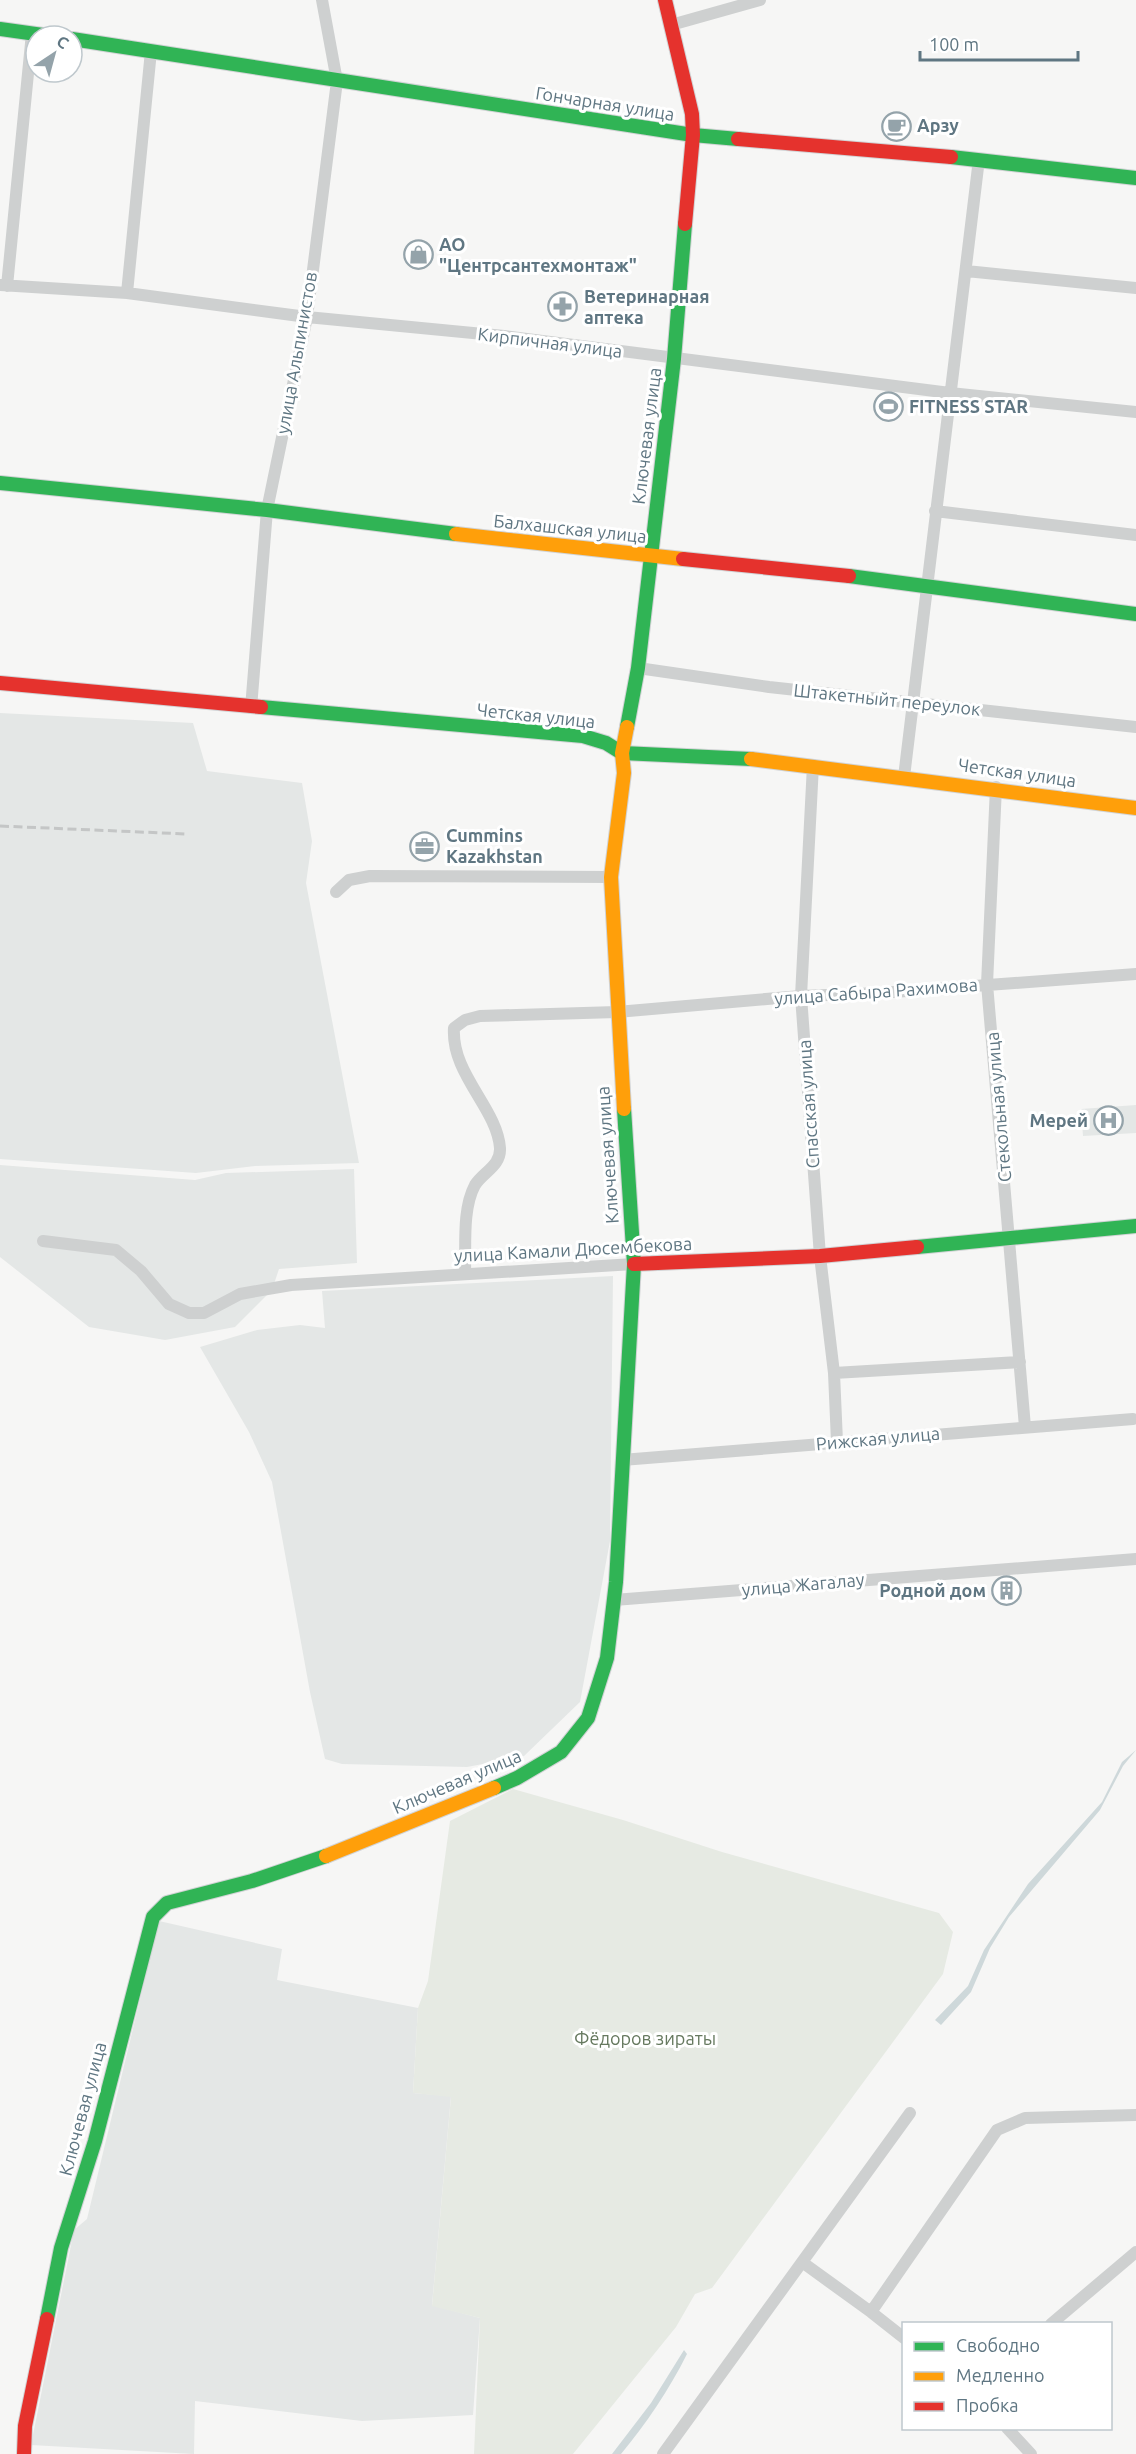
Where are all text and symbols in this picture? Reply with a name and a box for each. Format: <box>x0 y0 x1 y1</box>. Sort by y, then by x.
north arrow <box>24 24 84 84</box>
scale bar <box>920 24 1078 62</box>
text: С <box>53 32 72 52</box>
text: 100 m <box>929 34 979 54</box>
street label: Гончарная улица <box>534 82 676 124</box>
cafe icon: Арзу <box>880 110 912 142</box>
place label: Арзу <box>917 115 959 135</box>
place label: АО "Центрсантехмонтаж" <box>439 234 637 275</box>
shop icon: АО "Центрсантехмонтаж" <box>402 239 434 271</box>
street label: улица Альпинистов <box>272 270 320 436</box>
place label: Ветеринарная аптека <box>584 286 709 327</box>
pharmacy icon: Ветеринарная аптека <box>547 291 579 323</box>
street label: Кирпичная улица <box>477 323 624 361</box>
street label: Ключевая улица <box>628 366 664 505</box>
sports icon: FITNESS STAR <box>872 391 904 423</box>
place label: FITNESS STAR <box>909 396 1028 416</box>
street label: Балхашская улица <box>493 510 648 546</box>
street label: Штакетныйт переулок <box>793 679 982 719</box>
street label: Четская улица <box>476 699 596 731</box>
street label: Четская улица <box>957 754 1077 790</box>
place label: Cummins Kazakhstan <box>446 825 543 866</box>
office icon: Cummins Kazakhstan <box>409 830 441 862</box>
street label: улица Сабыра Рахимова <box>774 974 978 1008</box>
street label: Стекольная улица <box>981 1031 1015 1183</box>
street label: Спасская улица <box>794 1039 822 1169</box>
street label: Ключевая улица <box>592 1086 622 1225</box>
hospital icon: Мерей <box>1093 1105 1125 1137</box>
place label: Мерей <box>1029 1110 1088 1130</box>
street label: улица Камали Дюсембекова <box>453 1233 693 1265</box>
street label: Рижская улица <box>815 1423 941 1453</box>
street label: улица Жагалау <box>741 1569 865 1599</box>
building icon: Родной дом <box>991 1575 1023 1607</box>
place label: Родной дом <box>879 1580 986 1600</box>
street label: Ключевая улица <box>389 1745 524 1817</box>
park label: Фёдоров зираты <box>574 2028 716 2048</box>
street label: Ключевая улица <box>55 2040 110 2178</box>
legend <box>902 2322 1112 2430</box>
text: Свободно <box>956 2335 1040 2355</box>
text: Медленно <box>956 2365 1045 2385</box>
text: Пробка <box>956 2395 1019 2415</box>

